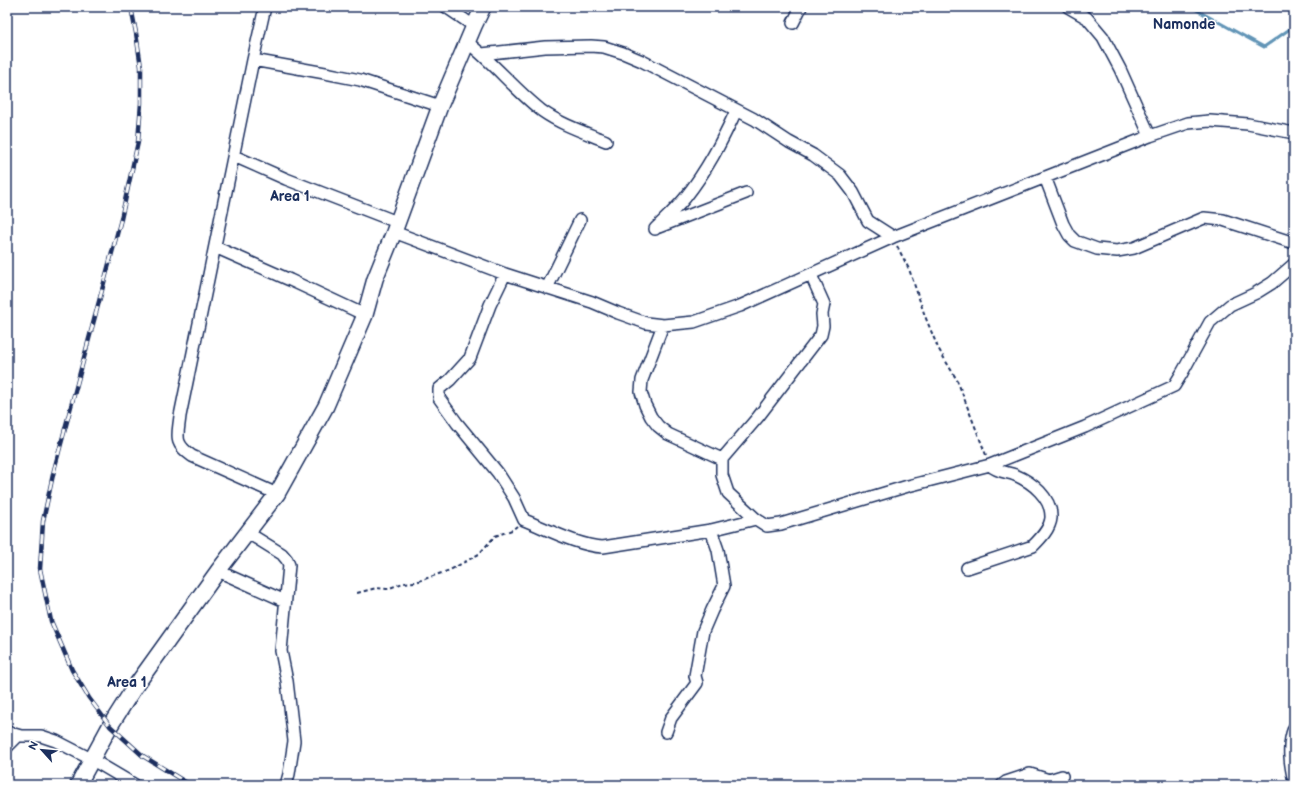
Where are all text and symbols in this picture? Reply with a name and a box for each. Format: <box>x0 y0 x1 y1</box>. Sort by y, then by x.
district label: Namonde <box>1153 16 1215 33</box>
district label: Area 1 <box>269 188 310 205</box>
district label: Area 1 <box>106 674 147 691</box>
north arrow <box>22 730 62 770</box>
text: N <box>26 739 41 752</box>

